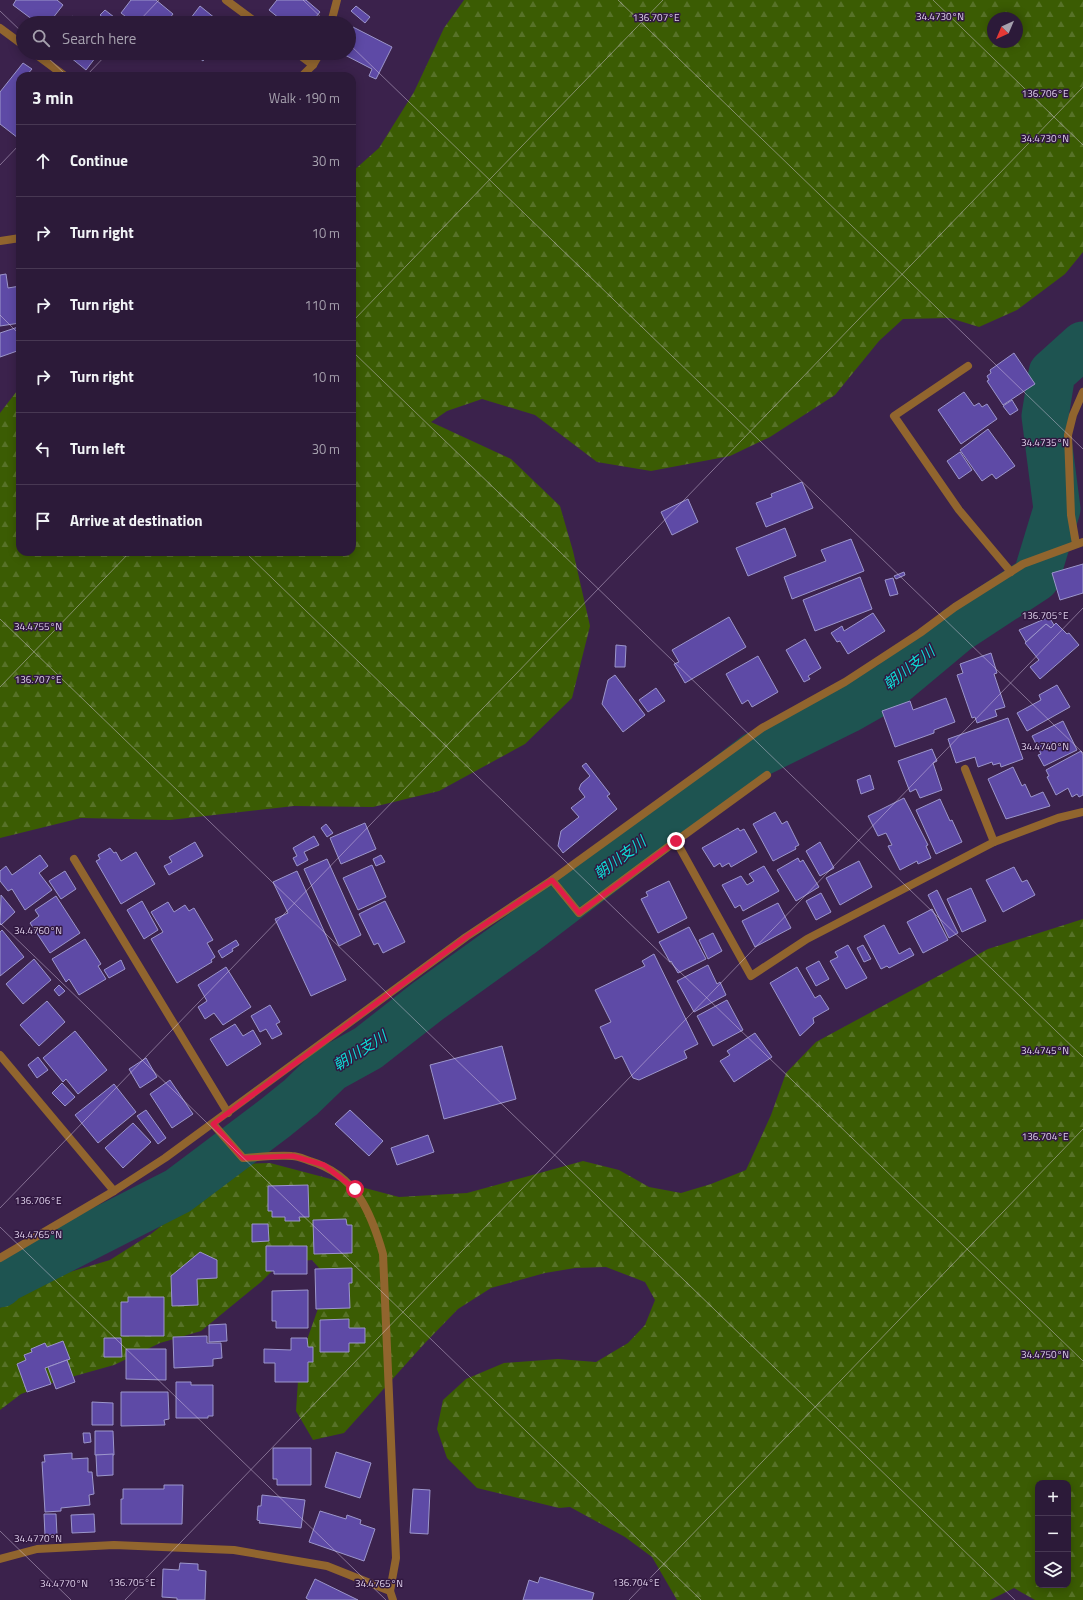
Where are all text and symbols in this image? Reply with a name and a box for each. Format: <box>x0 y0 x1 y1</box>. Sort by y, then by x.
text: 34.4730°N <box>916 9 964 24</box>
text: 136.707°E <box>633 10 680 25</box>
north arrow <box>987 12 1023 48</box>
search box <box>16 16 356 60</box>
icon: search <box>30 27 52 49</box>
text: Search here <box>62 27 136 50</box>
text: 3 min <box>32 85 73 111</box>
text: 136.706°E <box>1022 86 1069 101</box>
text: Walk · 190 m <box>269 88 340 108</box>
text: 34.4730°N <box>1021 131 1069 146</box>
text: Continue <box>70 149 128 172</box>
icon: ahead <box>32 150 54 172</box>
text: 30 m <box>312 151 340 171</box>
text: Turn right <box>70 221 134 244</box>
icon: right <box>32 222 54 244</box>
text: 10 m <box>312 223 340 243</box>
text: Turn right <box>70 293 134 316</box>
icon: right <box>32 294 54 316</box>
text: 110 m <box>304 295 340 315</box>
text: Turn right <box>70 365 134 388</box>
icon: right <box>32 366 54 388</box>
text: 10 m <box>312 367 340 387</box>
text: 34.4735°N <box>1021 435 1069 450</box>
text: Turn left <box>70 437 125 460</box>
icon: left <box>32 438 54 460</box>
text: 30 m <box>312 439 340 459</box>
text: Arrive at destination <box>70 509 203 532</box>
icon: arrive <box>32 510 54 532</box>
text: 136.705°E <box>1022 608 1069 623</box>
text: 34.4755°N <box>14 619 62 634</box>
water label: 朝川支川 <box>878 639 941 695</box>
text: 136.707°E <box>15 672 62 687</box>
text: 34.4740°N <box>1021 739 1069 754</box>
water label: 朝川支川 <box>589 829 652 885</box>
route end <box>667 832 685 850</box>
text: 34.4760°N <box>14 923 62 938</box>
water label: 朝川支川 <box>328 1024 393 1076</box>
text: 34.4745°N <box>1021 1043 1069 1058</box>
text: 136.704°E <box>1022 1129 1069 1144</box>
route start <box>346 1180 364 1198</box>
text: 136.706°E <box>15 1193 62 1208</box>
text: 34.4765°N <box>14 1227 62 1242</box>
text: 34.4750°N <box>1021 1347 1069 1362</box>
map controls <box>1035 1480 1071 1588</box>
button: + <box>1035 1480 1071 1516</box>
button: − <box>1035 1516 1071 1552</box>
text: 34.4770°N <box>14 1531 62 1546</box>
button: layers <box>1035 1552 1071 1588</box>
text: 136.705°E <box>109 1575 156 1590</box>
text: 136.704°E <box>613 1575 660 1590</box>
text: 34.4770°N <box>40 1576 88 1591</box>
text: 34.4765°N <box>355 1576 403 1591</box>

